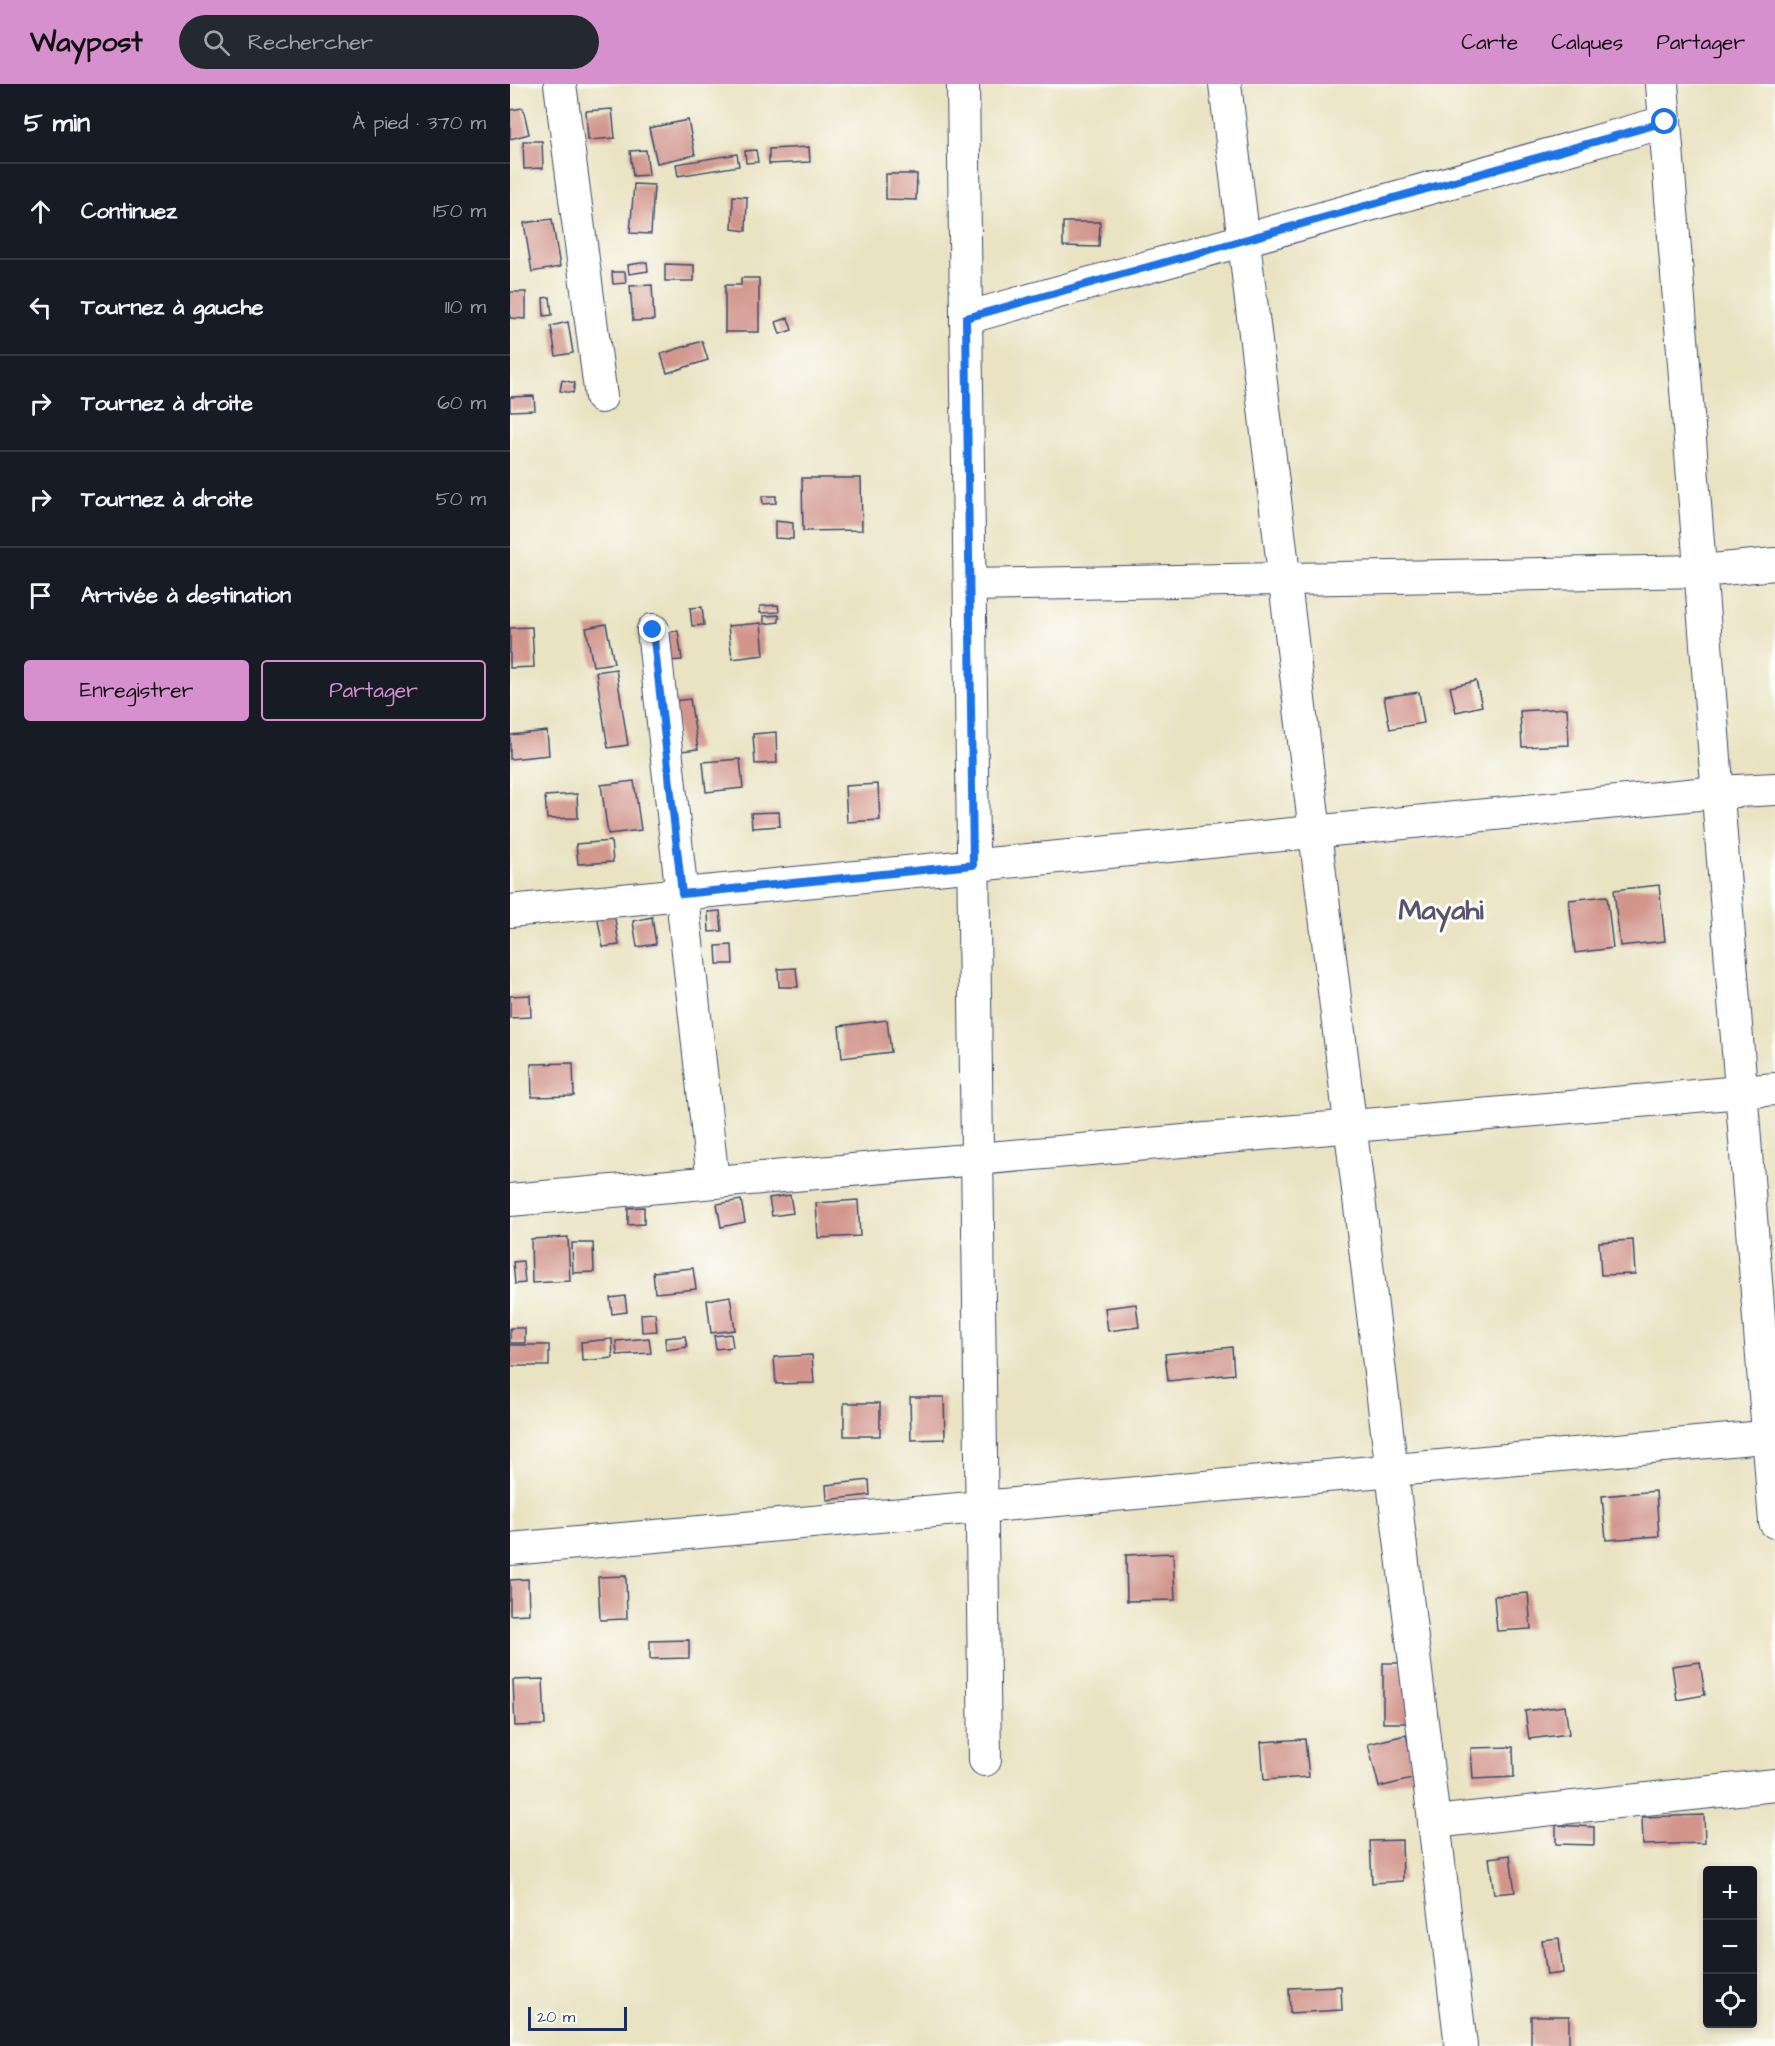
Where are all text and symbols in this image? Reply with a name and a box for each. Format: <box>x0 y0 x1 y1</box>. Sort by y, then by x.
search box <box>179 15 599 69</box>
text: Waypost <box>30 23 143 62</box>
icon: search <box>200 26 233 59</box>
text: Rechercher <box>248 27 373 58</box>
text: Carte <box>1461 28 1518 57</box>
text: Calques <box>1551 28 1623 57</box>
text: Partager <box>1656 28 1745 57</box>
text: 5 min <box>24 105 90 141</box>
route start <box>1651 108 1677 134</box>
text: À pied · 370 m <box>352 109 486 137</box>
icon: ahead <box>24 195 57 228</box>
text: Continuez <box>81 196 177 227</box>
text: 150 m <box>433 197 486 225</box>
icon: left <box>24 291 57 324</box>
text: Tournez à gauche <box>81 292 263 323</box>
text: 110 m <box>445 293 486 321</box>
icon: right <box>24 387 57 420</box>
text: Tournez à droite <box>81 388 253 419</box>
text: 60 m <box>437 389 486 417</box>
icon: right <box>24 483 57 516</box>
text: Tournez à droite <box>81 484 253 515</box>
text: 50 m <box>436 485 486 513</box>
icon: arrive <box>24 579 57 612</box>
text: Arrivée à destination <box>81 580 291 611</box>
route end <box>639 616 665 642</box>
button: Enregistrer <box>24 660 249 721</box>
button: Partager <box>261 660 486 721</box>
district label: Mayahi <box>1398 891 1484 933</box>
map controls <box>1703 1866 1757 2028</box>
button: + <box>1703 1866 1757 1920</box>
button: − <box>1703 1920 1757 1974</box>
button: locate <box>1703 1974 1757 2028</box>
scale bar <box>528 2004 627 2032</box>
text: 20 m <box>537 2006 575 2028</box>

